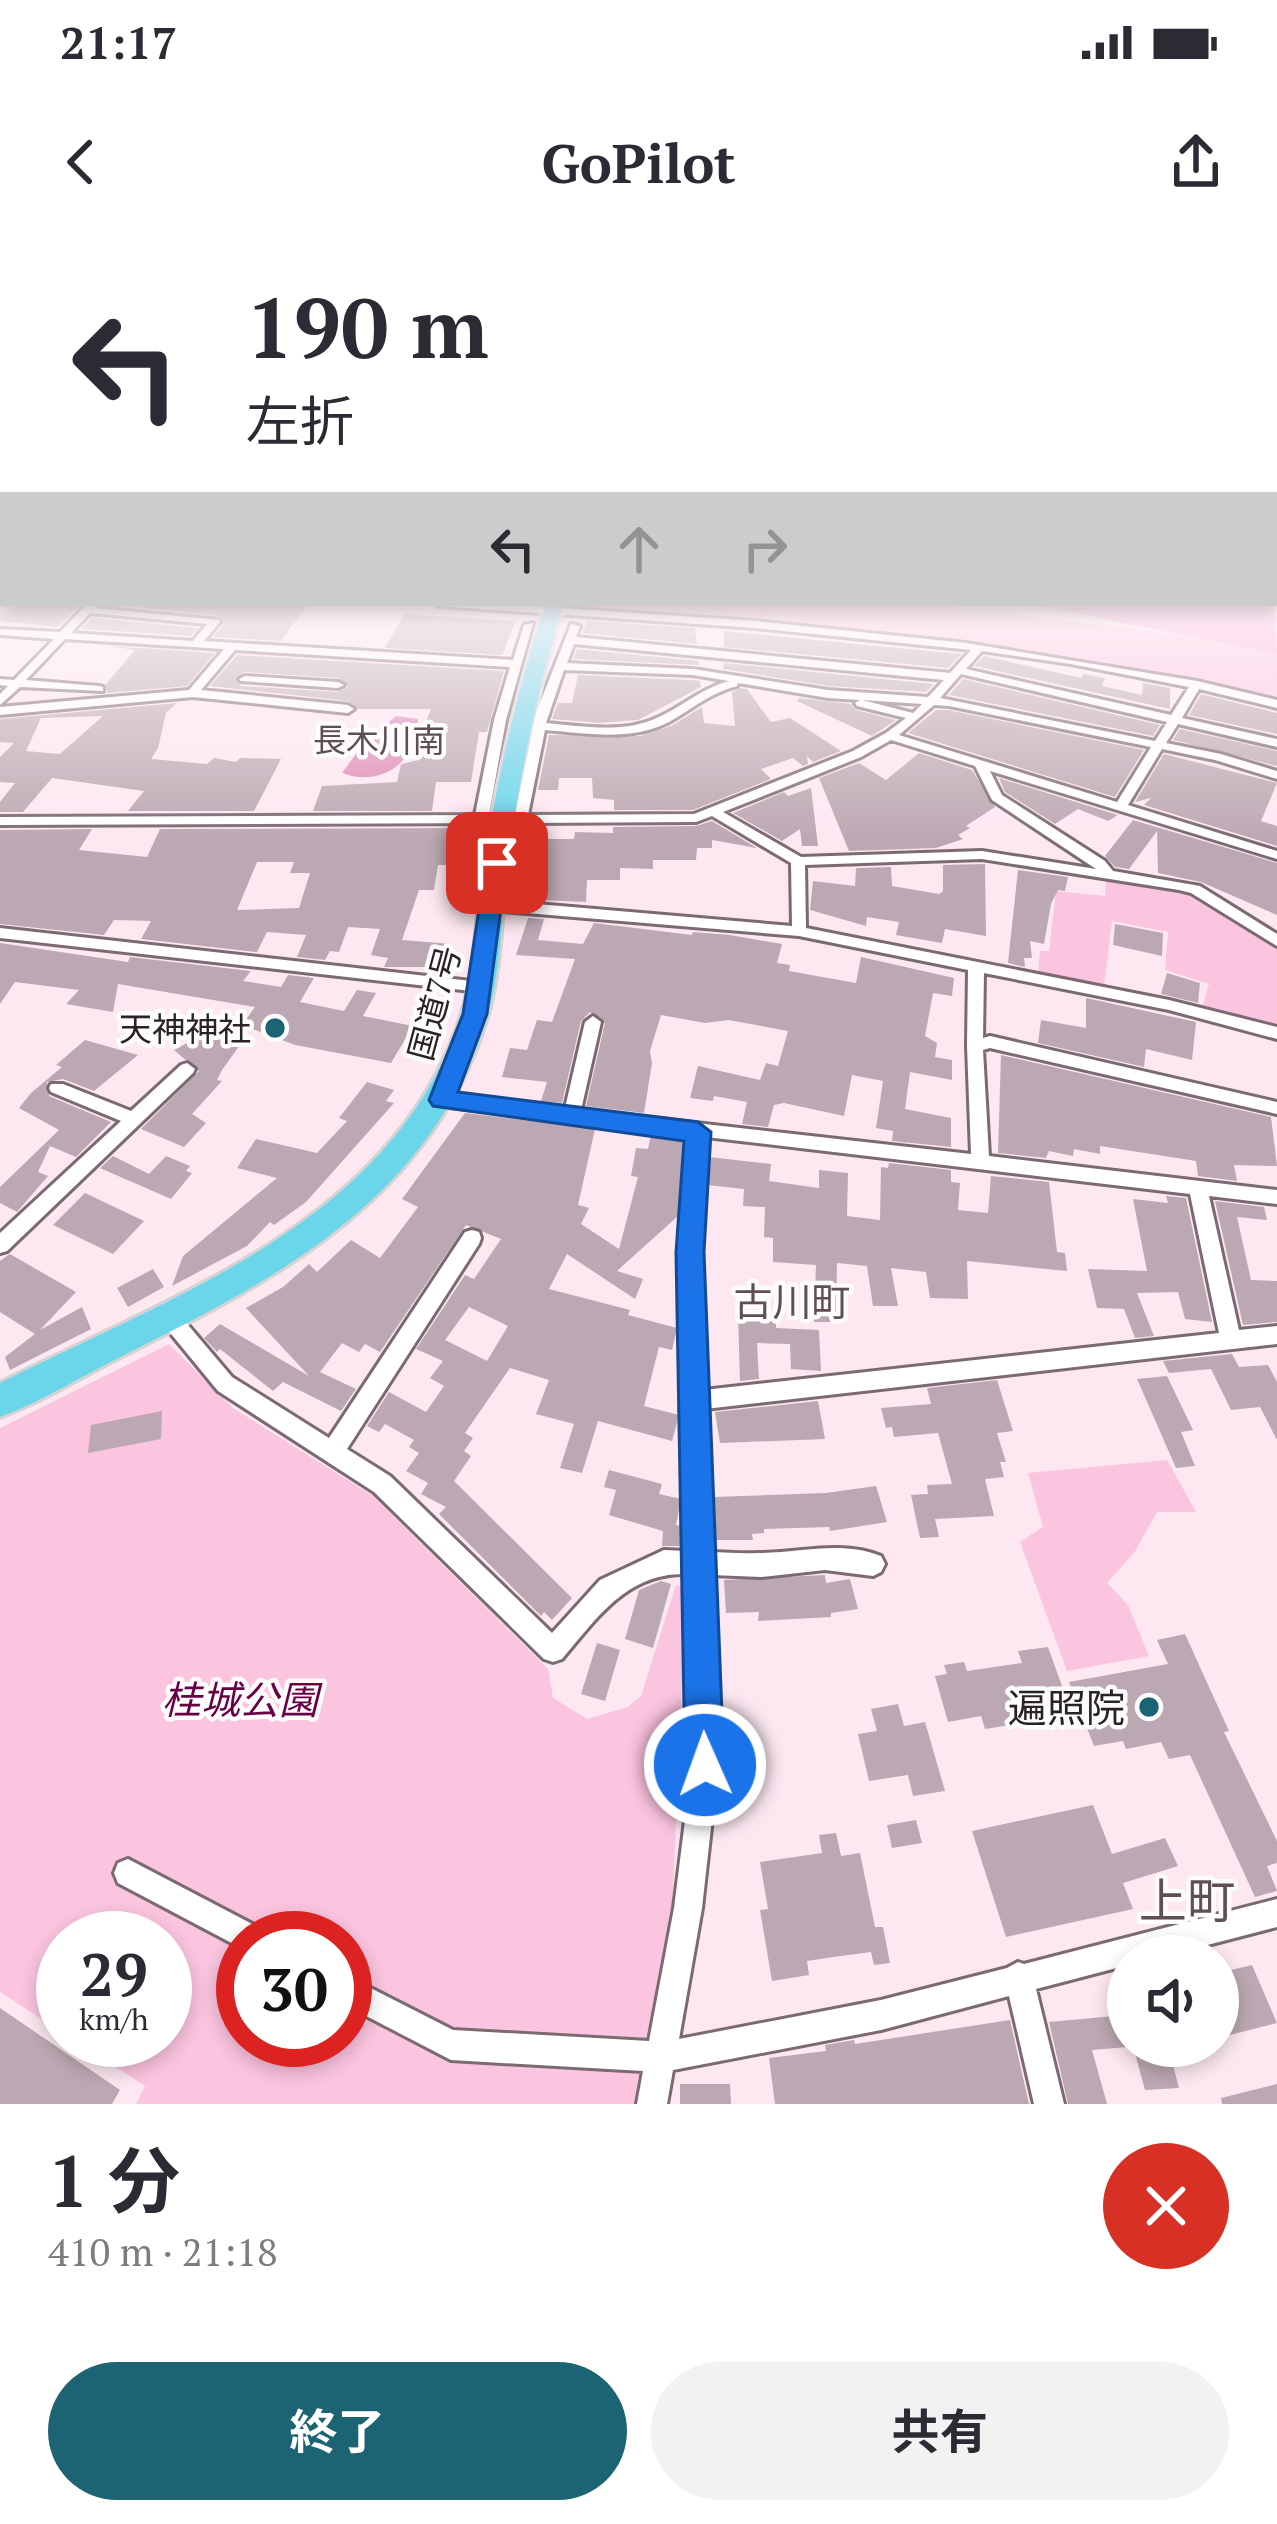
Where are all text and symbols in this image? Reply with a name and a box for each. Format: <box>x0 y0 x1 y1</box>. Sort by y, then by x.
text: 21:17 <box>60 12 177 72</box>
text: GoPilot <box>541 127 736 198</box>
icon: back <box>48 129 114 195</box>
icon: share <box>1163 129 1229 195</box>
text: 190 m <box>246 271 489 382</box>
icon: left <box>48 288 204 444</box>
text: 左折 <box>246 385 354 456</box>
icon: left <box>480 516 546 582</box>
icon: ahead <box>606 516 672 582</box>
icon: right <box>732 516 798 582</box>
district label: 長木川南 <box>313 718 445 761</box>
pin <box>446 812 548 914</box>
icon: arrive <box>464 830 530 896</box>
street label: 国道7号 <box>398 941 470 1065</box>
place label: 天神神社 <box>119 1007 251 1050</box>
marker: 天神神社 <box>262 1015 288 1041</box>
district label: 古川町 <box>733 1275 851 1327</box>
park label: 桂城公園 <box>162 1673 323 1725</box>
place label: 遍照院 <box>1008 1681 1125 1733</box>
marker: 遍照院 <box>1136 1694 1162 1720</box>
position arrow <box>642 1702 768 1828</box>
district label: 上町 <box>1139 1868 1235 1932</box>
speed limit sign: 30 <box>216 1911 372 2067</box>
text: 29 <box>80 1934 148 2013</box>
map controls <box>1107 1935 1239 2067</box>
button: sound <box>1107 1935 1239 2067</box>
text: km/h <box>79 1999 149 2039</box>
text: 1 分 <box>48 2132 180 2228</box>
button: close <box>1103 2143 1229 2269</box>
text: 410 m · 21:18 <box>48 2225 278 2277</box>
button: 終了 <box>48 2362 627 2500</box>
button: 共有 <box>651 2362 1229 2500</box>

